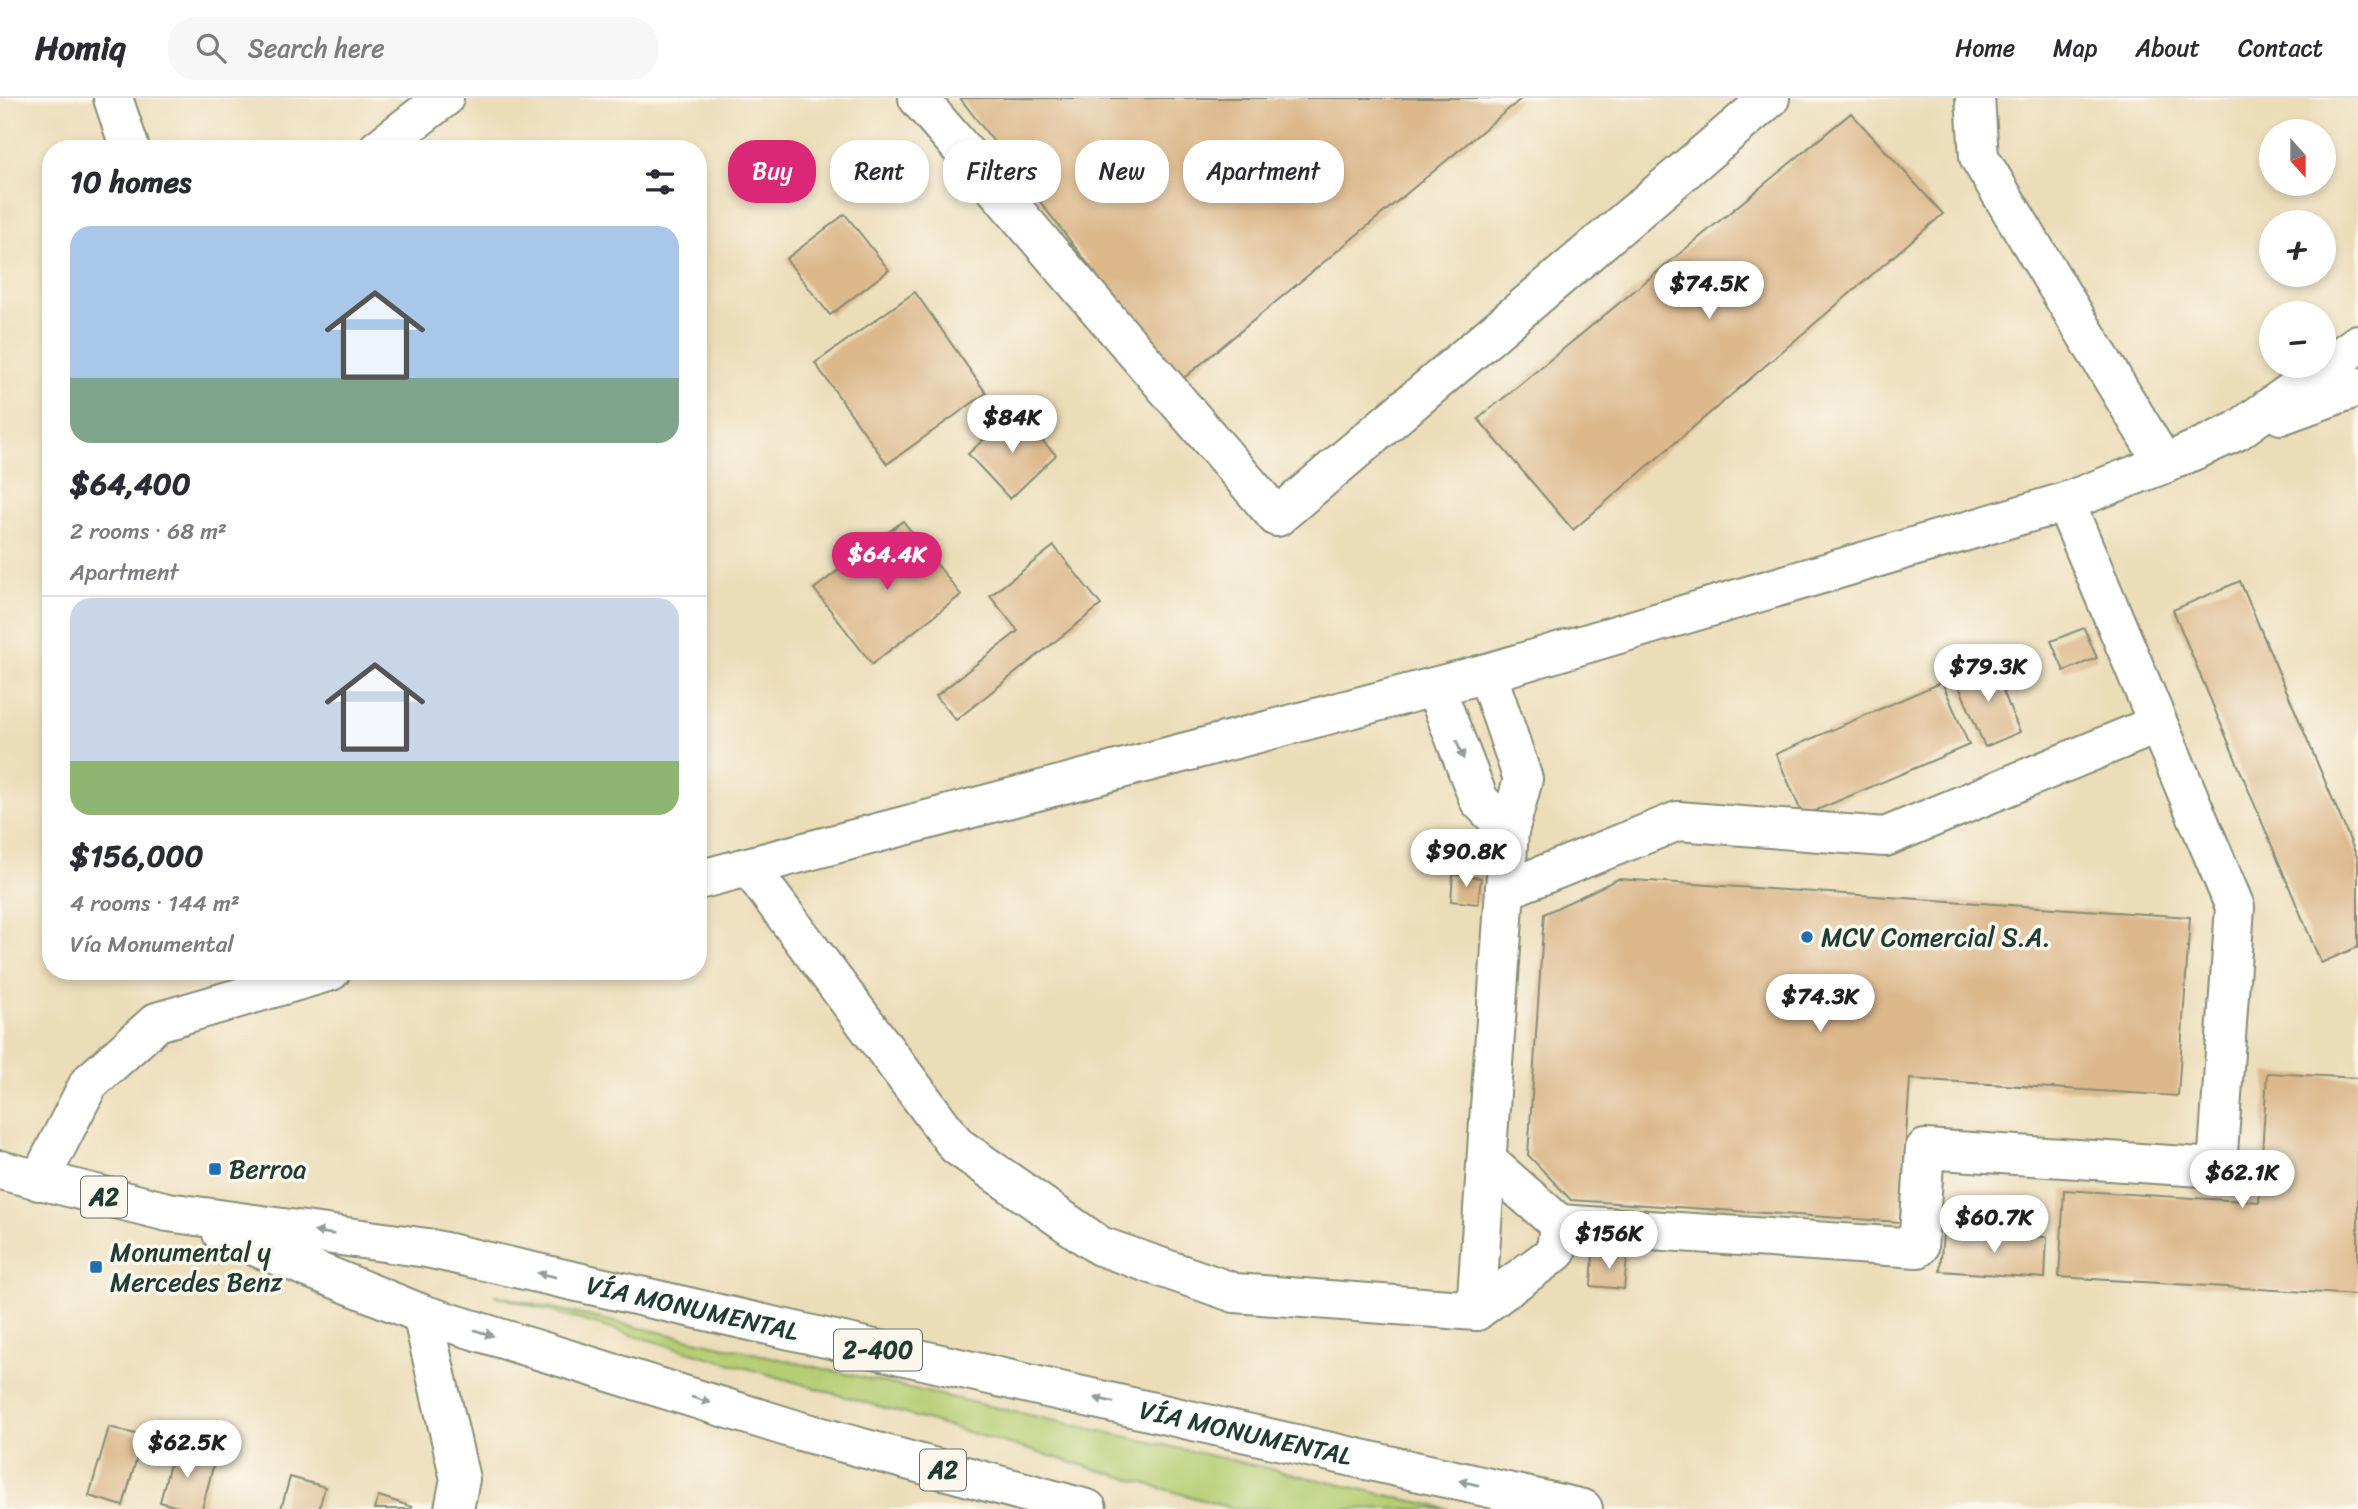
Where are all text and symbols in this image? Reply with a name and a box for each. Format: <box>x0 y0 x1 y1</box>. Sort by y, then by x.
search box <box>168 17 658 80</box>
text: Homiq <box>35 19 126 77</box>
text: Search here <box>248 25 385 71</box>
text: Home <box>1955 27 2015 69</box>
text: Map <box>2053 27 2097 69</box>
text: About <box>2135 27 2200 69</box>
text: Contact <box>2238 27 2323 69</box>
icon: search <box>192 29 230 67</box>
north arrow <box>2259 119 2336 196</box>
map controls <box>2259 119 2336 378</box>
chip: Buy <box>728 140 816 203</box>
chip: Rent <box>830 140 929 203</box>
chip: Filters <box>943 140 1061 203</box>
chip: New <box>1075 140 1169 203</box>
chip: Apartment <box>1183 140 1344 203</box>
text: 10 homes <box>70 155 191 209</box>
icon: filters <box>641 163 679 201</box>
button: + <box>2259 210 2336 287</box>
pin: $74.5K <box>1652 262 1766 321</box>
text: $74.5K <box>1670 263 1748 304</box>
icon: home <box>312 272 438 398</box>
button: − <box>2259 301 2336 378</box>
pin: $84K <box>971 396 1053 455</box>
text: $84K <box>983 397 1041 438</box>
text: $64,400 <box>70 457 191 511</box>
text: 2 rooms · 68 m² <box>70 511 227 552</box>
pin: $64.4K <box>830 532 944 592</box>
text: $64.4K <box>848 534 926 575</box>
text: Apartment <box>70 552 179 593</box>
icon: home <box>312 644 438 770</box>
pin: $79.3K <box>1931 644 2045 704</box>
text: $79.3K <box>1950 646 2026 687</box>
one-way arrow <box>1454 740 1465 761</box>
text: $156,000 <box>70 829 203 883</box>
pin: $90.8K <box>1409 830 1523 889</box>
text: $90.8K <box>1427 831 1505 872</box>
text: 4 rooms · 144 m² <box>70 883 240 924</box>
place label: MCV Comercial S.A. <box>1821 914 2051 960</box>
text: Vía Monumental <box>70 924 234 965</box>
marker: MCV Comercial S.A. <box>1799 929 1815 945</box>
pin: $74.3K <box>1763 974 1877 1034</box>
text: $74.3K <box>1782 976 1858 1017</box>
place label: Berroa <box>229 1146 306 1192</box>
pin: $62.1K <box>2185 1150 2299 1210</box>
text: $62.1K <box>2206 1152 2278 1193</box>
marker: Berroa <box>207 1161 223 1177</box>
road number: A2 <box>81 1176 127 1218</box>
pin: $60.7K <box>1937 1196 2051 1255</box>
text: $60.7K <box>1955 1197 2033 1238</box>
pin: $156K <box>1560 1212 1658 1271</box>
text: $156K <box>1576 1213 1642 1254</box>
one-way arrow <box>312 1227 334 1238</box>
place label: Monumental y Mercedes Benz <box>110 1229 283 1305</box>
marker: Monumental y Mercedes Benz <box>88 1259 104 1275</box>
street label: VÍA MONUMENTAL <box>582 1262 803 1354</box>
one-way arrow <box>536 1269 558 1280</box>
one-way arrow <box>473 1328 494 1338</box>
road number: 2-400 <box>834 1330 922 1370</box>
street label: VÍA MONUMENTAL <box>1135 1387 1356 1479</box>
one-way arrow <box>691 1395 712 1406</box>
one-way arrow <box>1092 1395 1114 1406</box>
pin: $62.5K <box>130 1420 244 1480</box>
text: $62.5K <box>149 1422 225 1463</box>
road number: A2 <box>920 1450 966 1490</box>
one-way arrow <box>1458 1477 1480 1488</box>

